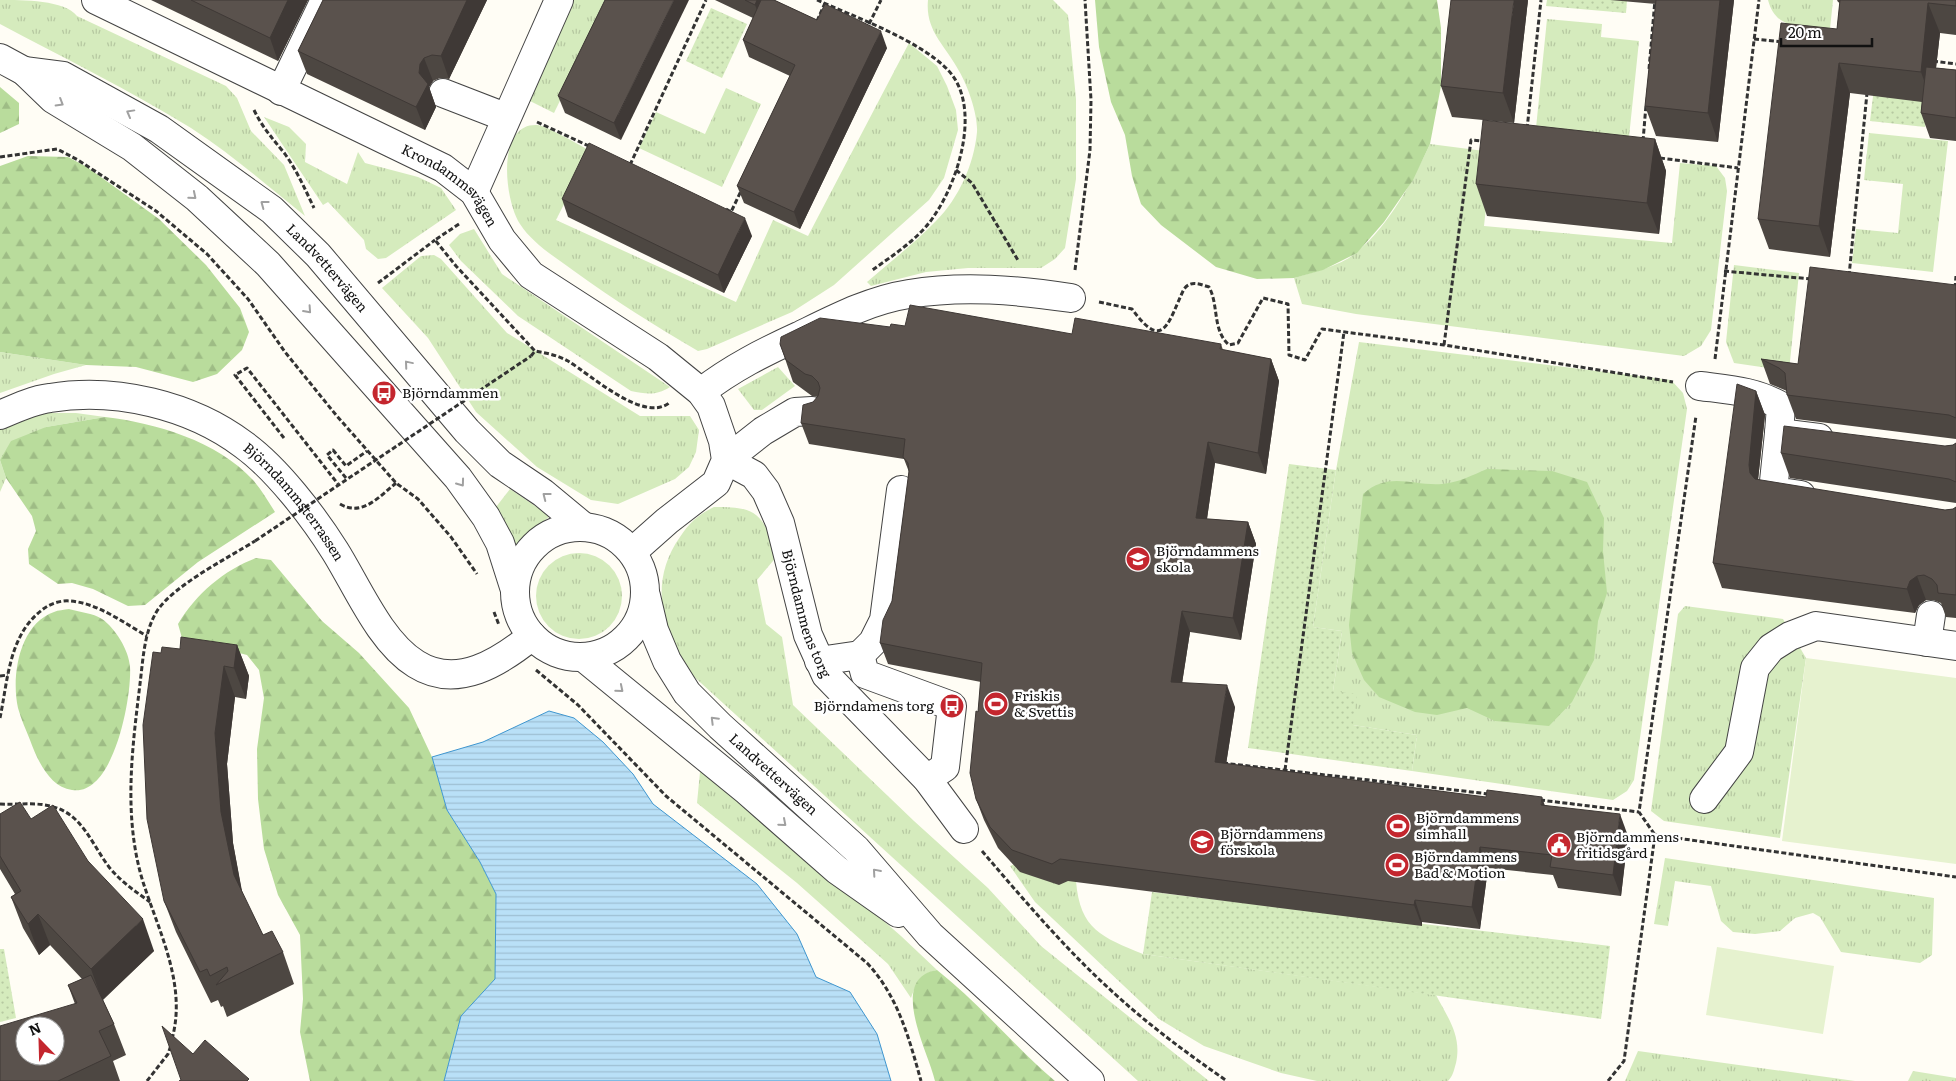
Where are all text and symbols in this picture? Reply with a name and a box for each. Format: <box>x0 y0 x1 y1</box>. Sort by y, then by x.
scale bar <box>1781 15 1872 47</box>
text: 20 m <box>1788 20 1822 43</box>
one-way arrow <box>55 97 64 107</box>
one-way arrow <box>127 109 136 119</box>
street label: Krondammsvägen <box>399 138 503 230</box>
one-way arrow <box>187 190 196 199</box>
one-way arrow <box>261 202 270 210</box>
street label: Landvettervägen <box>282 218 373 316</box>
one-way arrow <box>303 305 312 314</box>
one-way arrow <box>405 360 414 369</box>
bus stop icon: Björndammen <box>371 380 397 406</box>
place label: Björndammen <box>402 382 499 402</box>
street label: Björndammsterrassen <box>240 437 350 564</box>
one-way arrow <box>455 477 464 487</box>
one-way arrow <box>543 494 552 502</box>
place label: Björndammens skola <box>1156 540 1259 576</box>
school or university icon: Björndammens skola <box>1125 546 1151 572</box>
street label: Björndammens torg <box>778 547 837 681</box>
one-way arrow <box>615 683 624 692</box>
place label: Friskis & Svettis <box>1014 685 1074 721</box>
sports icon: Friskis & Svettis <box>983 691 1009 717</box>
bus stop icon: Björndamens torg <box>939 693 965 719</box>
place label: Björndamens torg <box>814 695 934 715</box>
one-way arrow <box>711 717 720 726</box>
street label: Landvettervägen <box>725 728 823 819</box>
place label: Björndammens simhall <box>1416 807 1519 843</box>
sports icon: Björndammens simhall <box>1385 813 1411 839</box>
one-way arrow <box>778 817 787 826</box>
place label: Björndammens förskola <box>1220 823 1323 859</box>
place label: Björndammens fritidsgård <box>1576 826 1679 862</box>
school or university icon: Björndammens förskola <box>1189 829 1215 855</box>
public building icon: Björndammens fritidsgård <box>1546 832 1572 858</box>
place label: Björndammens Bad & Motion <box>1414 846 1517 882</box>
sports icon: Björndammens Bad & Motion <box>1384 852 1410 878</box>
one-way arrow <box>872 868 881 877</box>
north arrow <box>15 1016 65 1066</box>
text: N <box>25 1017 44 1040</box>

